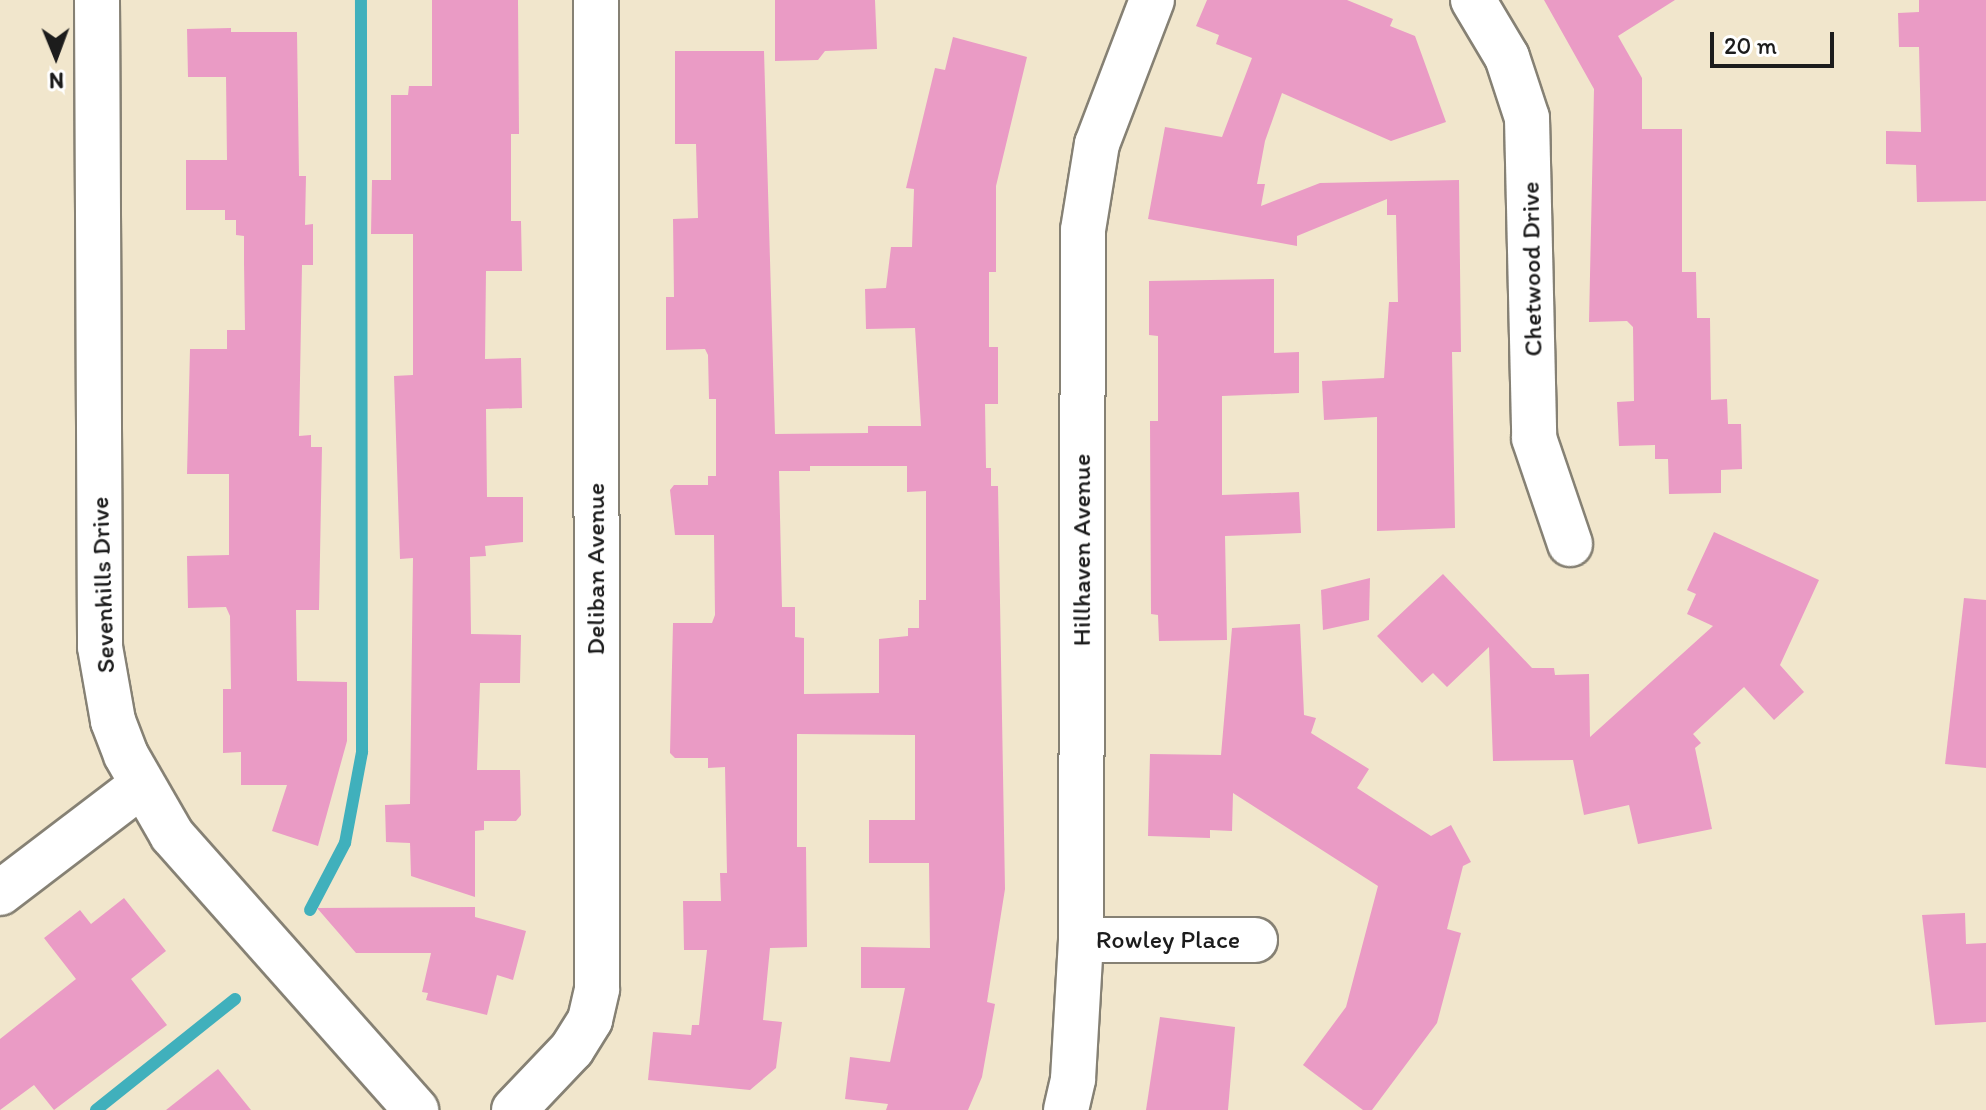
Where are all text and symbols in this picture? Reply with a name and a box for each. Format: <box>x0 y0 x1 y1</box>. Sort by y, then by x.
north arrow <box>16 16 96 96</box>
scale bar <box>1714 16 1838 66</box>
text: 20 m <box>1724 31 1777 60</box>
text: N <box>49 67 64 94</box>
street label: Chetwood Drive <box>1515 181 1549 357</box>
street label: Hillhaven Avenue <box>1066 454 1098 646</box>
street label: Deliban Avenue <box>580 483 612 655</box>
street label: Sevenhills Drive <box>84 496 122 674</box>
street label: Rowley Place <box>1096 924 1240 956</box>

